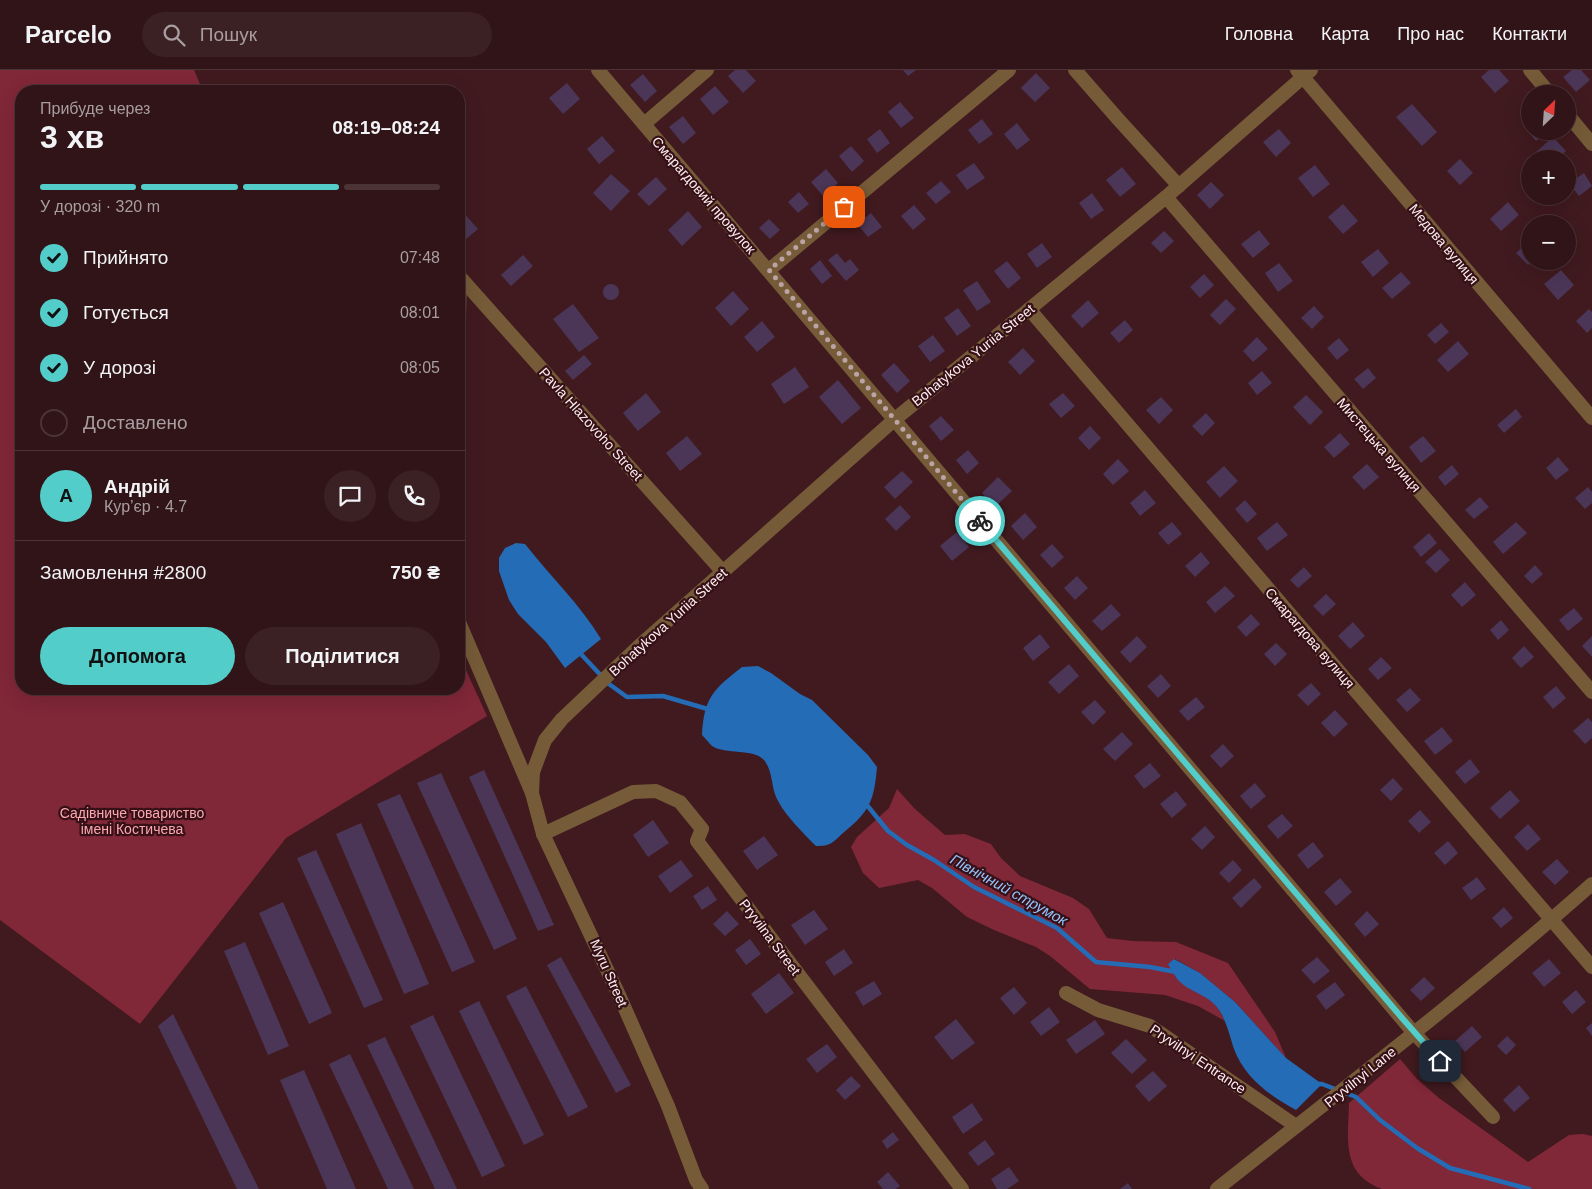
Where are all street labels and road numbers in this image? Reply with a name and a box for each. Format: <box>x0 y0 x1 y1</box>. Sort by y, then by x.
street label: Смарагдовий провулок <box>649 133 760 257</box>
street label: Медова вулиця <box>1406 201 1482 287</box>
street label: Bohatykova Yuriia Street <box>908 301 1038 409</box>
street label: Pavla Hlazovoho Street <box>536 364 646 484</box>
street label: Мистецька вулиця <box>1334 395 1424 495</box>
street label: Bohatykova Yuriia Street <box>606 565 730 679</box>
street label: Смарагдова вулиця <box>1262 584 1358 692</box>
street label: Pryvilna Street <box>736 896 804 978</box>
street label: Myru Street <box>587 937 631 1009</box>
street label: Pryvilnyi Entrance <box>1147 1021 1249 1097</box>
street label: Pryvilnyi Lane <box>1321 1043 1399 1111</box>

